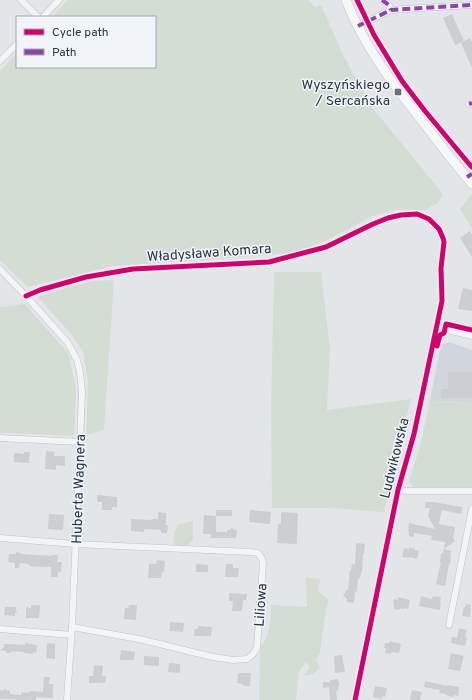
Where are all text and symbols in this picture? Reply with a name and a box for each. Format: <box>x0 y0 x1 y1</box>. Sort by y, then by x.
legend <box>16 16 156 68</box>
text: Cycle path <box>52 25 109 41</box>
text: Path <box>52 45 77 61</box>
place label: Wyszyńskiego / Sercańska <box>302 77 390 110</box>
marker: Wyszyńskiego / Sercańska <box>393 87 403 97</box>
street label: Władysława Komara <box>146 241 272 266</box>
street label: Ludwikowska <box>377 416 414 501</box>
street label: Huberta Wagnera <box>69 434 90 544</box>
street label: Liliowa <box>251 583 271 627</box>

